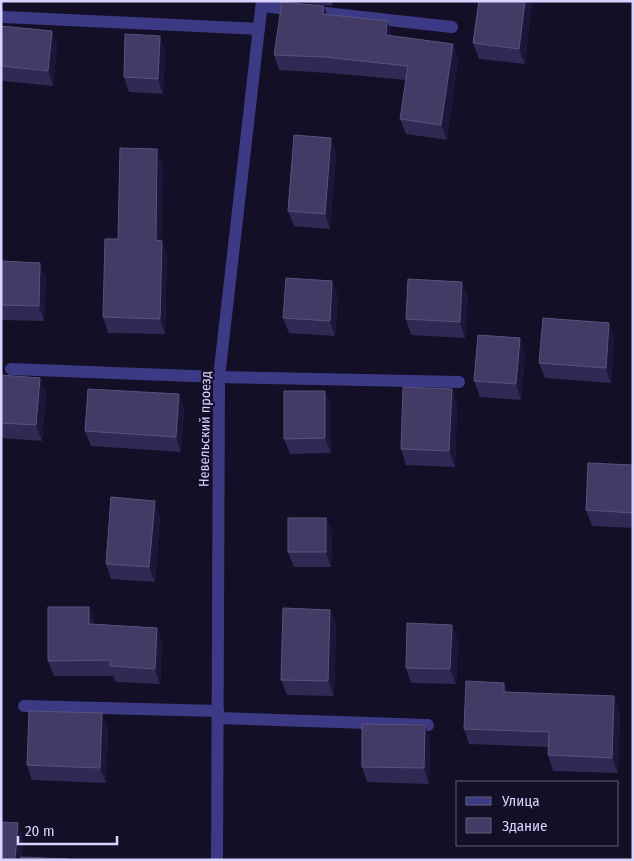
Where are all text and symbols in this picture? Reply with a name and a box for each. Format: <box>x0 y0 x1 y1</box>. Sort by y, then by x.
street label: Невельский проезд <box>195 371 215 487</box>
legend <box>456 781 619 846</box>
text: Улица <box>501 792 540 810</box>
scale bar <box>18 814 116 846</box>
text: Здание <box>502 817 548 835</box>
text: 20 m <box>25 822 55 840</box>

